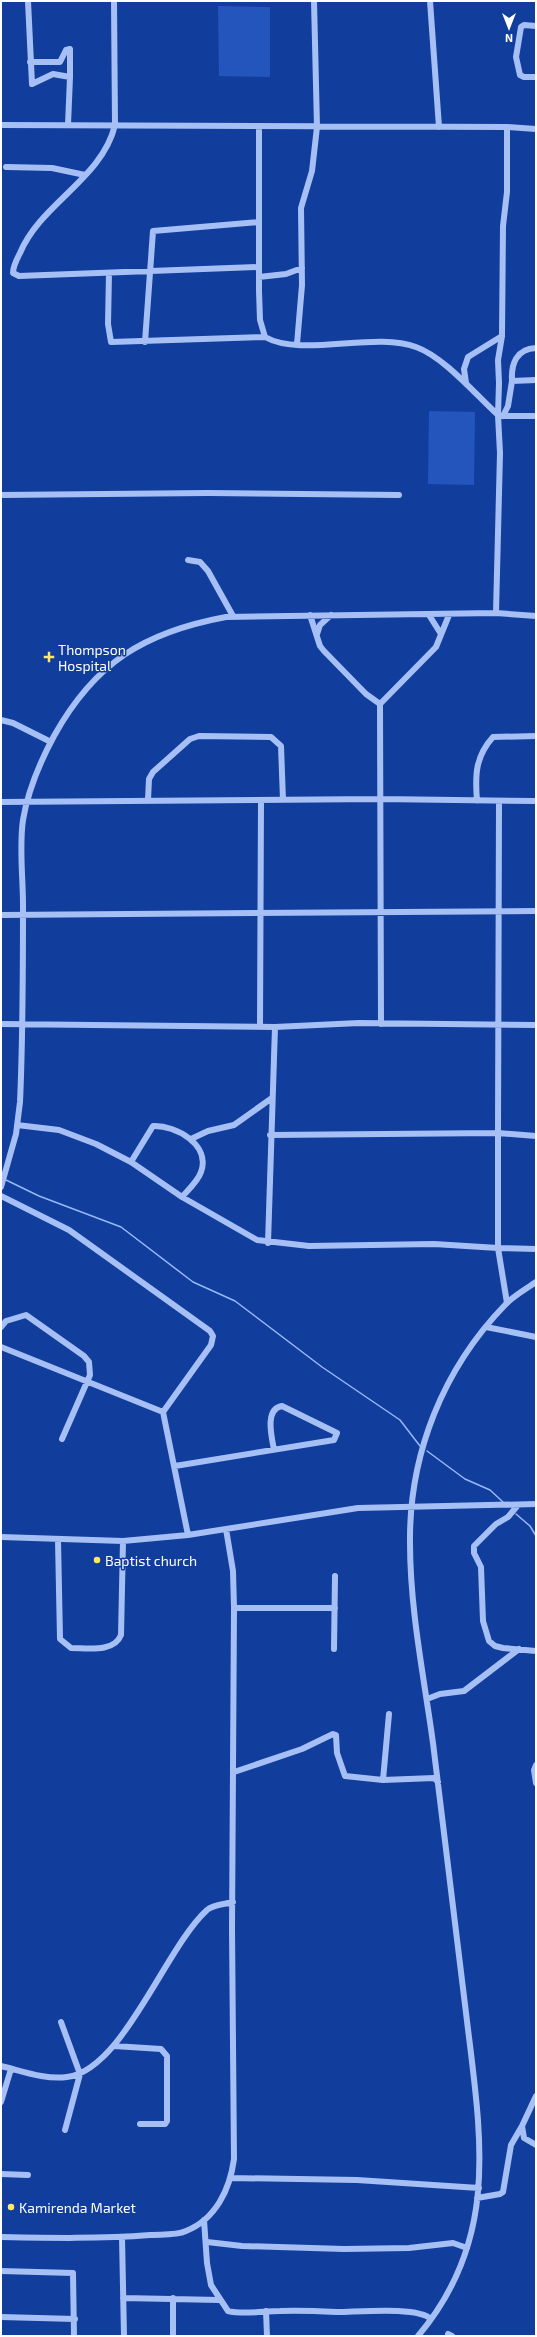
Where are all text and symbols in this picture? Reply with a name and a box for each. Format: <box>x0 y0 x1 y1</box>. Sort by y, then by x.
north arrow <box>489 8 529 48</box>
text: N <box>505 32 513 45</box>
place label: Thompson Hospital <box>58 641 126 674</box>
marker: Thompson Hospital <box>43 651 55 663</box>
place label: Baptist church <box>105 1552 197 1569</box>
marker: Baptist church <box>92 1555 102 1565</box>
place label: Kamirenda Market <box>19 2199 136 2216</box>
marker: Kamirenda Market <box>6 2202 16 2212</box>

